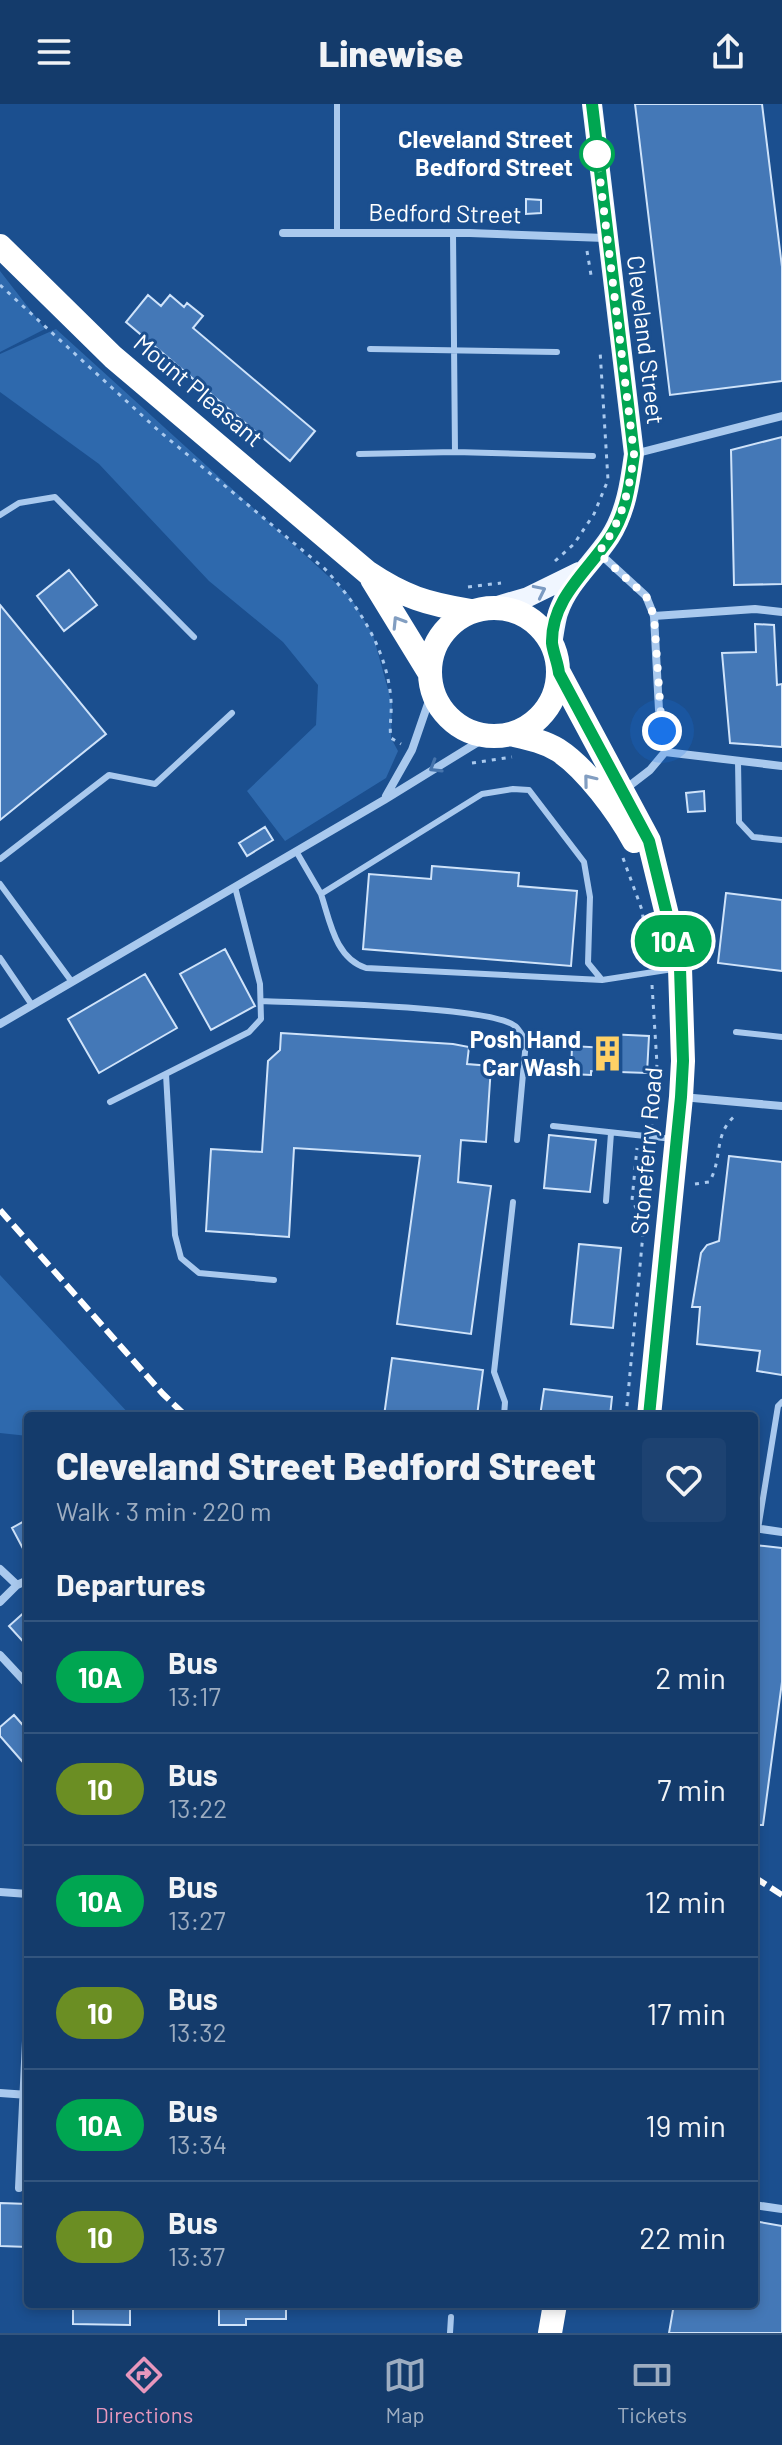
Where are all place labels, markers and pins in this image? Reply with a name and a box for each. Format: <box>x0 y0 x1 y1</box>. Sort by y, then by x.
place label: Cleveland Street Bedford Street <box>398 124 573 181</box>
marker: Cleveland Street Bedford Street <box>580 137 614 171</box>
place label: Posh Hand Car Wash <box>470 1024 581 1081</box>
building icon: Posh Hand Car Wash <box>588 1035 626 1073</box>

